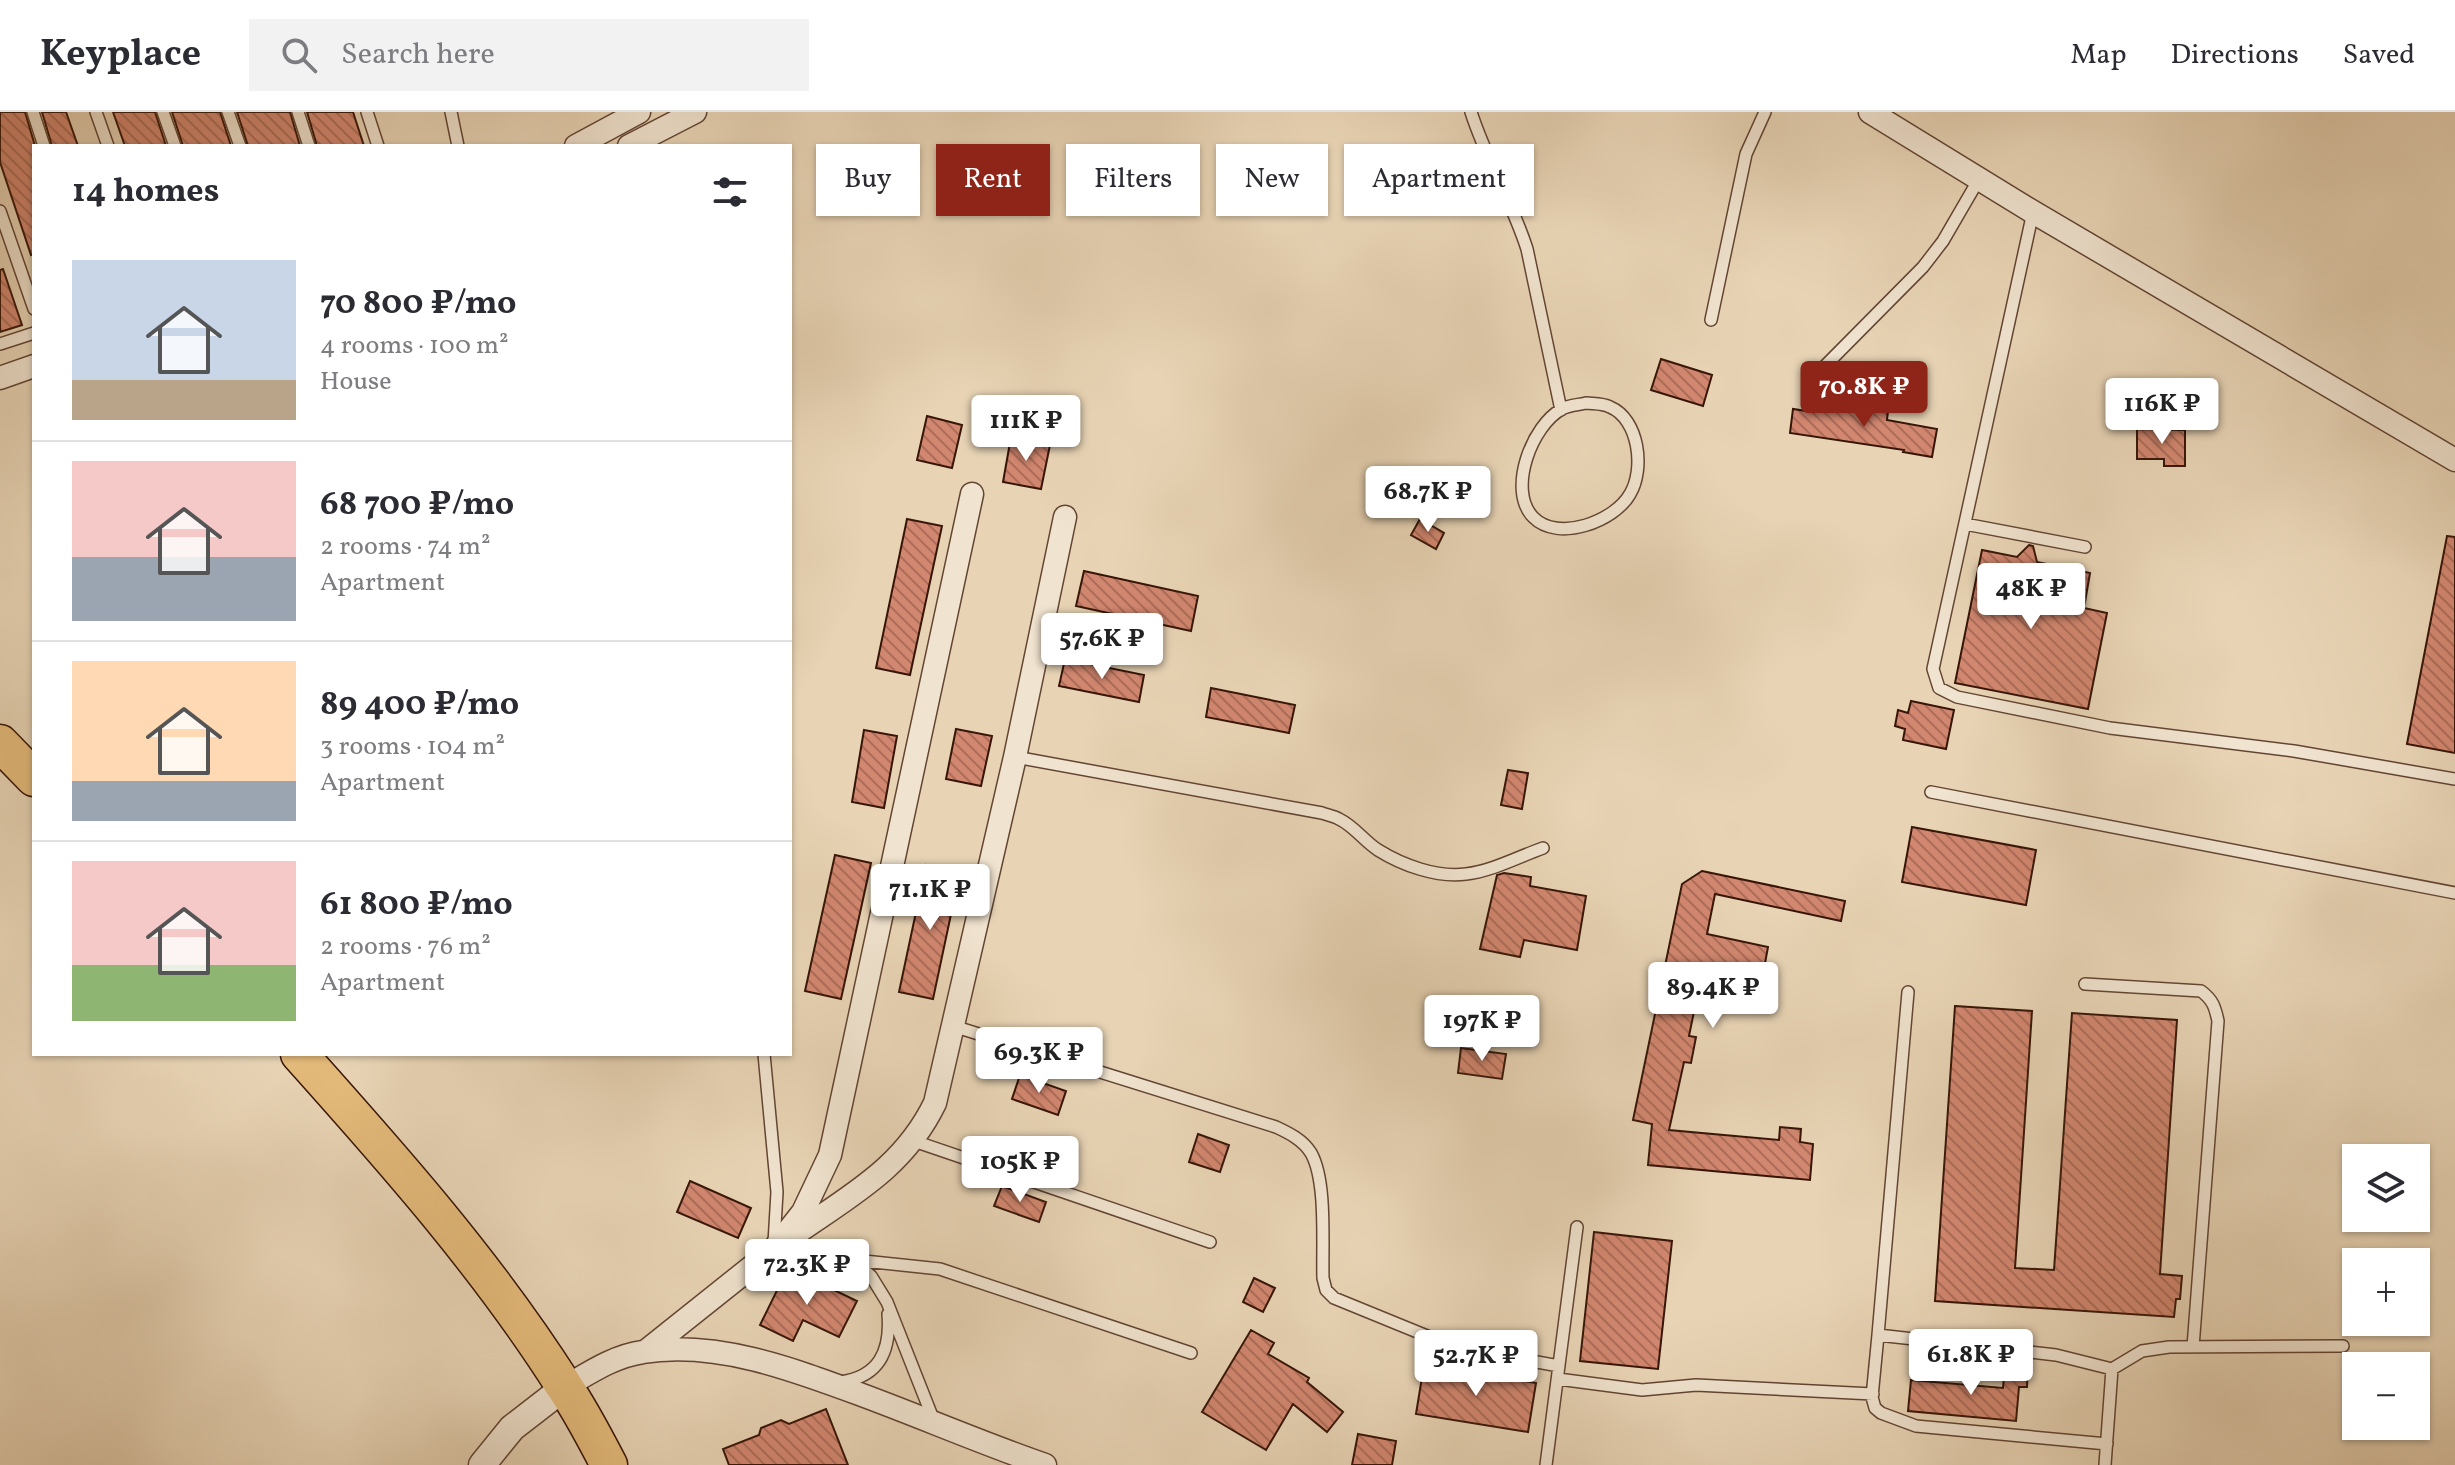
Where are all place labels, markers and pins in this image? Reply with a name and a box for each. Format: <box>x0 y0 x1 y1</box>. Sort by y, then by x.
pin: 70.8K ₽ <box>1790 361 1938 429</box>
pin: 116K ₽ <box>2097 378 2227 446</box>
pin: 111K ₽ <box>961 395 1091 463</box>
pin: 68.7K ₽ <box>1354 466 1502 534</box>
pin: 48K ₽ <box>1975 563 2087 631</box>
pin: 57.6K ₽ <box>1028 613 1176 681</box>
pin: 71.1K ₽ <box>856 864 1004 932</box>
pin: 89.4K ₽ <box>1639 962 1787 1030</box>
pin: 197K ₽ <box>1417 995 1547 1063</box>
pin: 69.3K ₽ <box>965 1027 1113 1095</box>
pin: 105K ₽ <box>955 1136 1085 1204</box>
pin: 72.3K ₽ <box>733 1239 881 1307</box>
pin: 61.8K ₽ <box>1897 1329 2045 1397</box>
pin: 52.7K ₽ <box>1402 1330 1550 1398</box>

